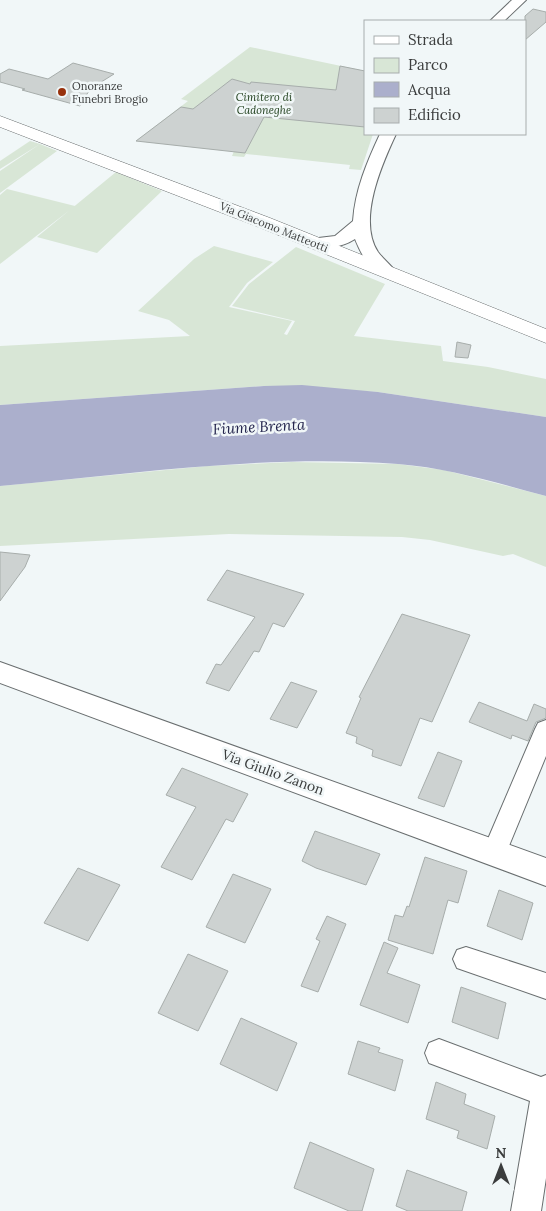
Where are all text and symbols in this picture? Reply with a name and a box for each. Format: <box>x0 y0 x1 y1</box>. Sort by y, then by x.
legend <box>364 20 526 135</box>
text: Strada <box>408 30 453 49</box>
text: Parco <box>408 55 448 74</box>
place label: Onoranze Funebri Brogio <box>72 79 148 106</box>
text: Acqua <box>407 80 451 99</box>
marker: Onoranze Funebri Brogio <box>56 86 68 98</box>
park label: Cimitero di Cadoneghe <box>236 90 293 117</box>
text: Edificio <box>408 105 461 124</box>
street label: Via Giacomo Matteotti <box>217 198 330 255</box>
water label: Fiume Brenta <box>212 415 306 438</box>
street label: Via Giulio Zanon <box>219 745 327 799</box>
north arrow <box>476 1141 526 1191</box>
text: N <box>496 1144 507 1162</box>

